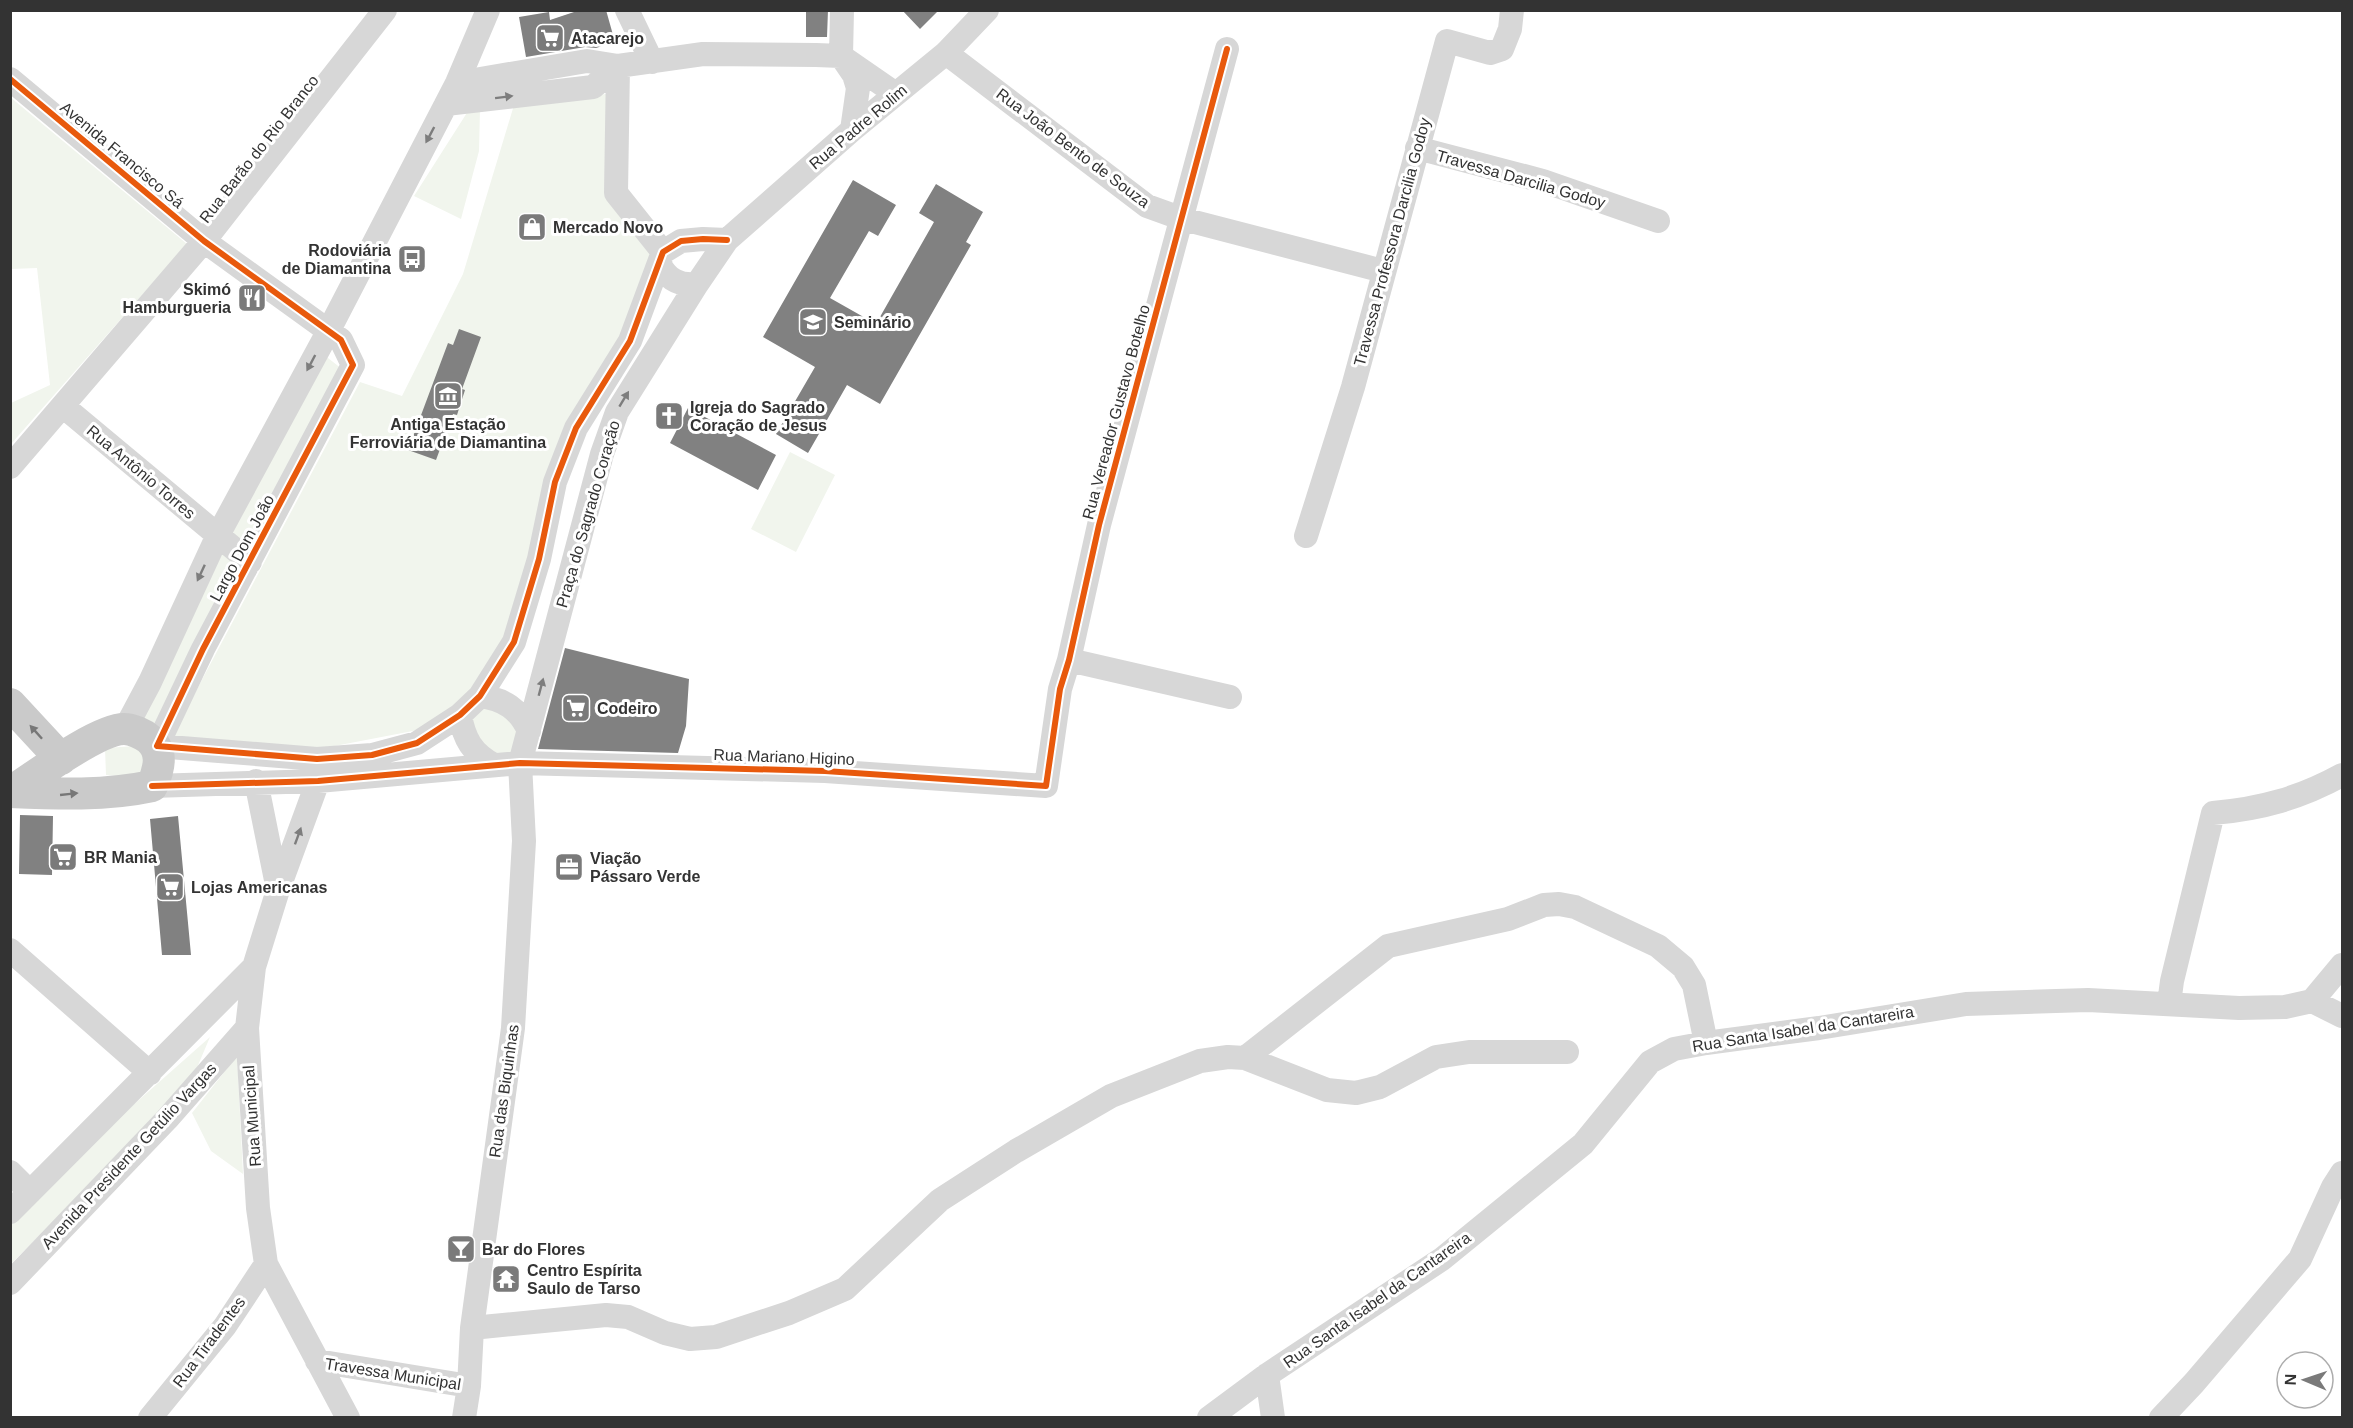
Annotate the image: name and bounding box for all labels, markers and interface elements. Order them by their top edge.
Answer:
supermarket icon: Atacarejo [534,22,566,54]
place label: Atacarejo [571,30,644,47]
street label: Rua Barão do Rio Branco [196,72,322,226]
street label: Rua Padre Rolim [806,81,910,173]
street label: Rua João Bento de Souza [993,85,1153,211]
one-way arrow [494,92,513,102]
street label: Avenida Francisco Sá [57,99,187,212]
street label: Travessa Professora Darcilia Godoy [1351,116,1433,368]
one-way arrow [426,126,435,143]
street label: Travessa Darcilia Godoy [1435,147,1607,211]
shop icon: Mercado Novo [516,211,548,243]
place label: Mercado Novo [553,219,663,236]
place label: Rodoviária de Diamantina [282,242,391,277]
bus stop icon: Rodoviária de Diamantina [396,243,428,275]
place label: Skimó Hamburgueria [123,281,231,316]
restaurant icon: Skimó Hamburgueria [236,282,268,314]
street label: Rua Vereador Gustavo Botelho [1079,303,1153,521]
school or university icon: Seminário [797,306,829,338]
place label: Seminário [834,314,912,331]
one-way arrow [306,355,316,372]
museum icon: Antiga Estação Ferroviária de Diamantina [432,380,464,412]
one-way arrow [619,391,630,407]
place label: Igreja do Sagrado Coração de Jesus [690,399,827,434]
church icon: Igreja do Sagrado Coração de Jesus [653,400,685,432]
place label: Antiga Estação Ferroviária de Diamantina [350,416,546,451]
street label: Praça do Sagrado Coração [553,418,623,610]
street label: Rua Antônio Torres [84,422,198,522]
street label: Largo Dom João [207,492,277,604]
one-way arrow [196,565,205,582]
one-way arrow [537,678,546,696]
supermarket icon: Codeiro [560,692,592,724]
place label: Codeiro [597,700,658,717]
one-way arrow [29,725,43,739]
street label: Rua Mariano Higino [713,746,855,768]
one-way arrow [60,789,79,799]
one-way arrow [293,827,303,845]
supermarket icon: BR Mania [47,841,79,873]
place label: BR Mania [84,849,157,866]
place label: Viação Pássaro Verde [590,850,700,885]
office icon: Viação Pássaro Verde [553,851,585,883]
supermarket icon: Lojas Americanas [154,871,186,903]
place label: Lojas Americanas [191,879,327,896]
street label: Rua Santa Isabel da Cantareira [1691,1003,1915,1055]
street label: Rua das Biquinhas [486,1023,522,1159]
street label: Avenida Presidente Getúlio Vargas [38,1060,220,1252]
street label: Rua Municipal [240,1065,264,1167]
street label: Rua Santa Isabel da Cantareira [1280,1229,1474,1371]
bar icon: Bar do Flores [445,1233,477,1265]
place label: Bar do Flores [482,1241,585,1258]
place label: Centro Espírita Saulo de Tarso [527,1262,642,1297]
temple icon: Centro Espírita Saulo de Tarso [490,1263,522,1295]
street label: Rua Tiradentes [170,1294,248,1390]
north arrow [2275,1350,2335,1410]
street label: Travessa Municipal [324,1355,462,1393]
text: N [2282,1373,2299,1386]

